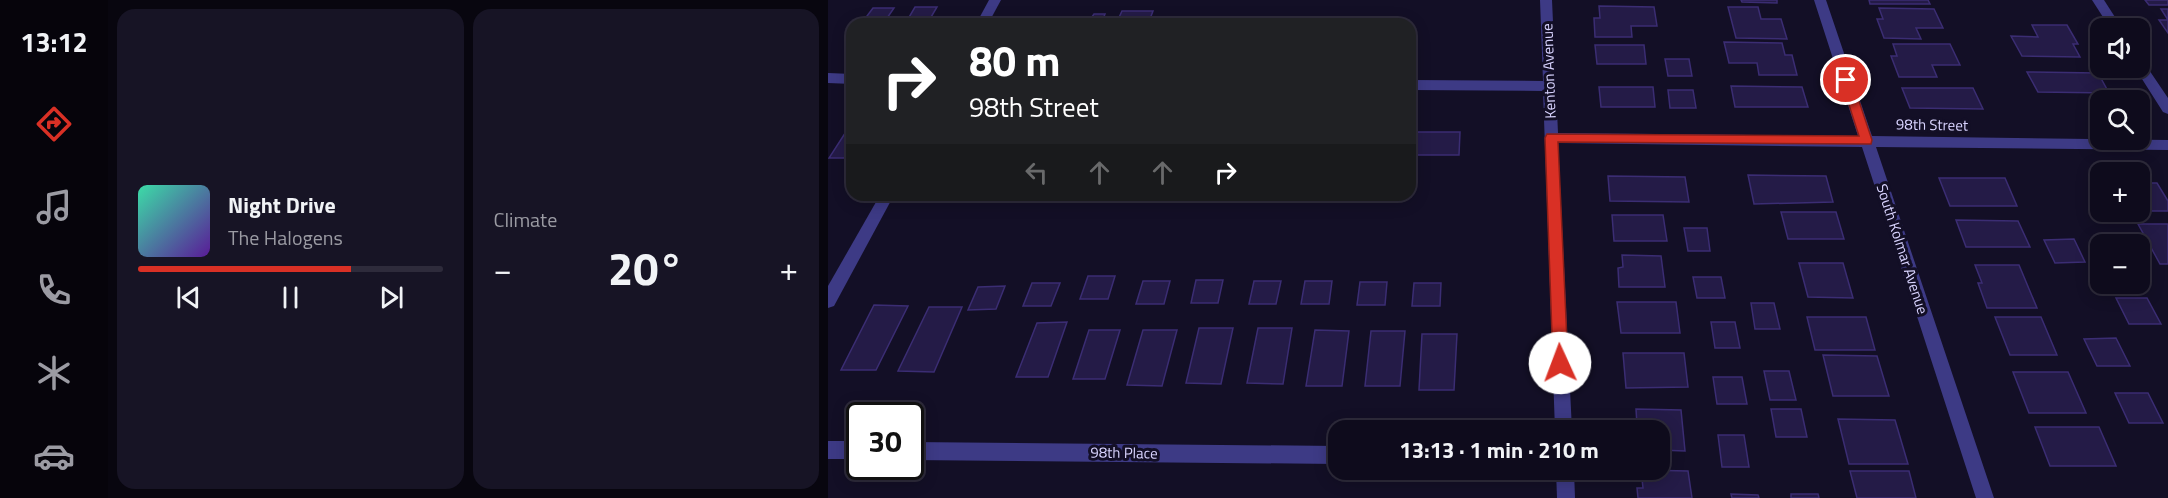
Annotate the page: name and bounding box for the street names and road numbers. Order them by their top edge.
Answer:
street label: Kenton Avenue [1535,23,1562,119]
street label: 98th Street [1896,112,1969,137]
street label: South Kolmar Avenue [1871,181,1934,317]
street label: 98th Place [1090,440,1158,465]

